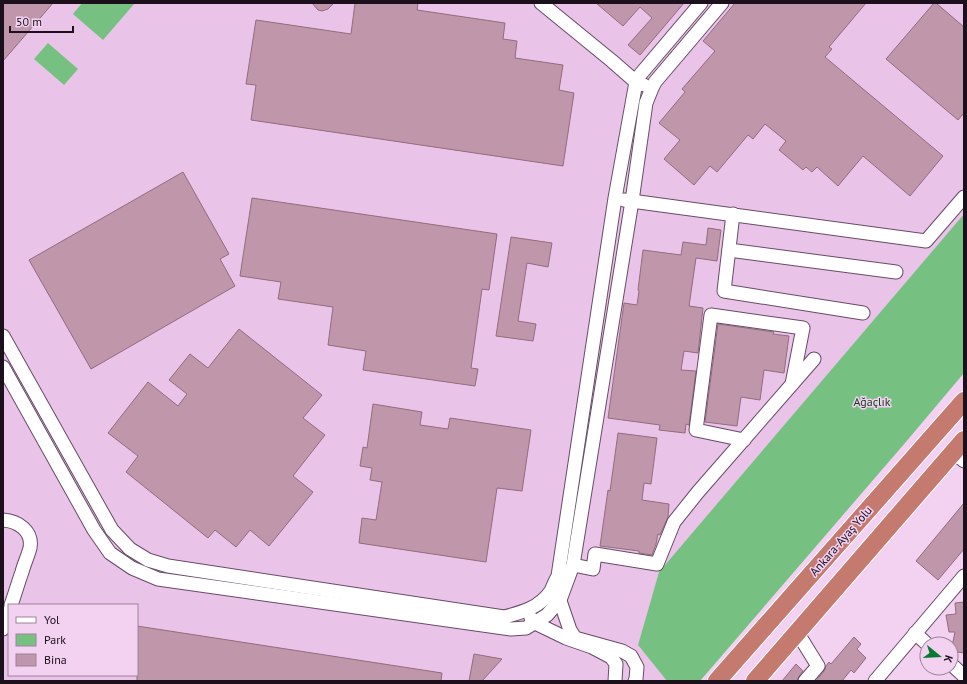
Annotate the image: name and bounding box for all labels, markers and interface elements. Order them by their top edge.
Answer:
scale bar [10,8,73,34]
text: 50 m [16,14,42,29]
park label: Ağaçlık [853,394,891,409]
street label: Ankara-Ayaş Yolu [806,503,875,579]
legend [8,604,138,676]
text: Yol [44,612,60,627]
text: Park [44,632,66,647]
north arrow [919,636,959,676]
text: Bina [44,652,67,667]
text: K [941,654,956,665]

